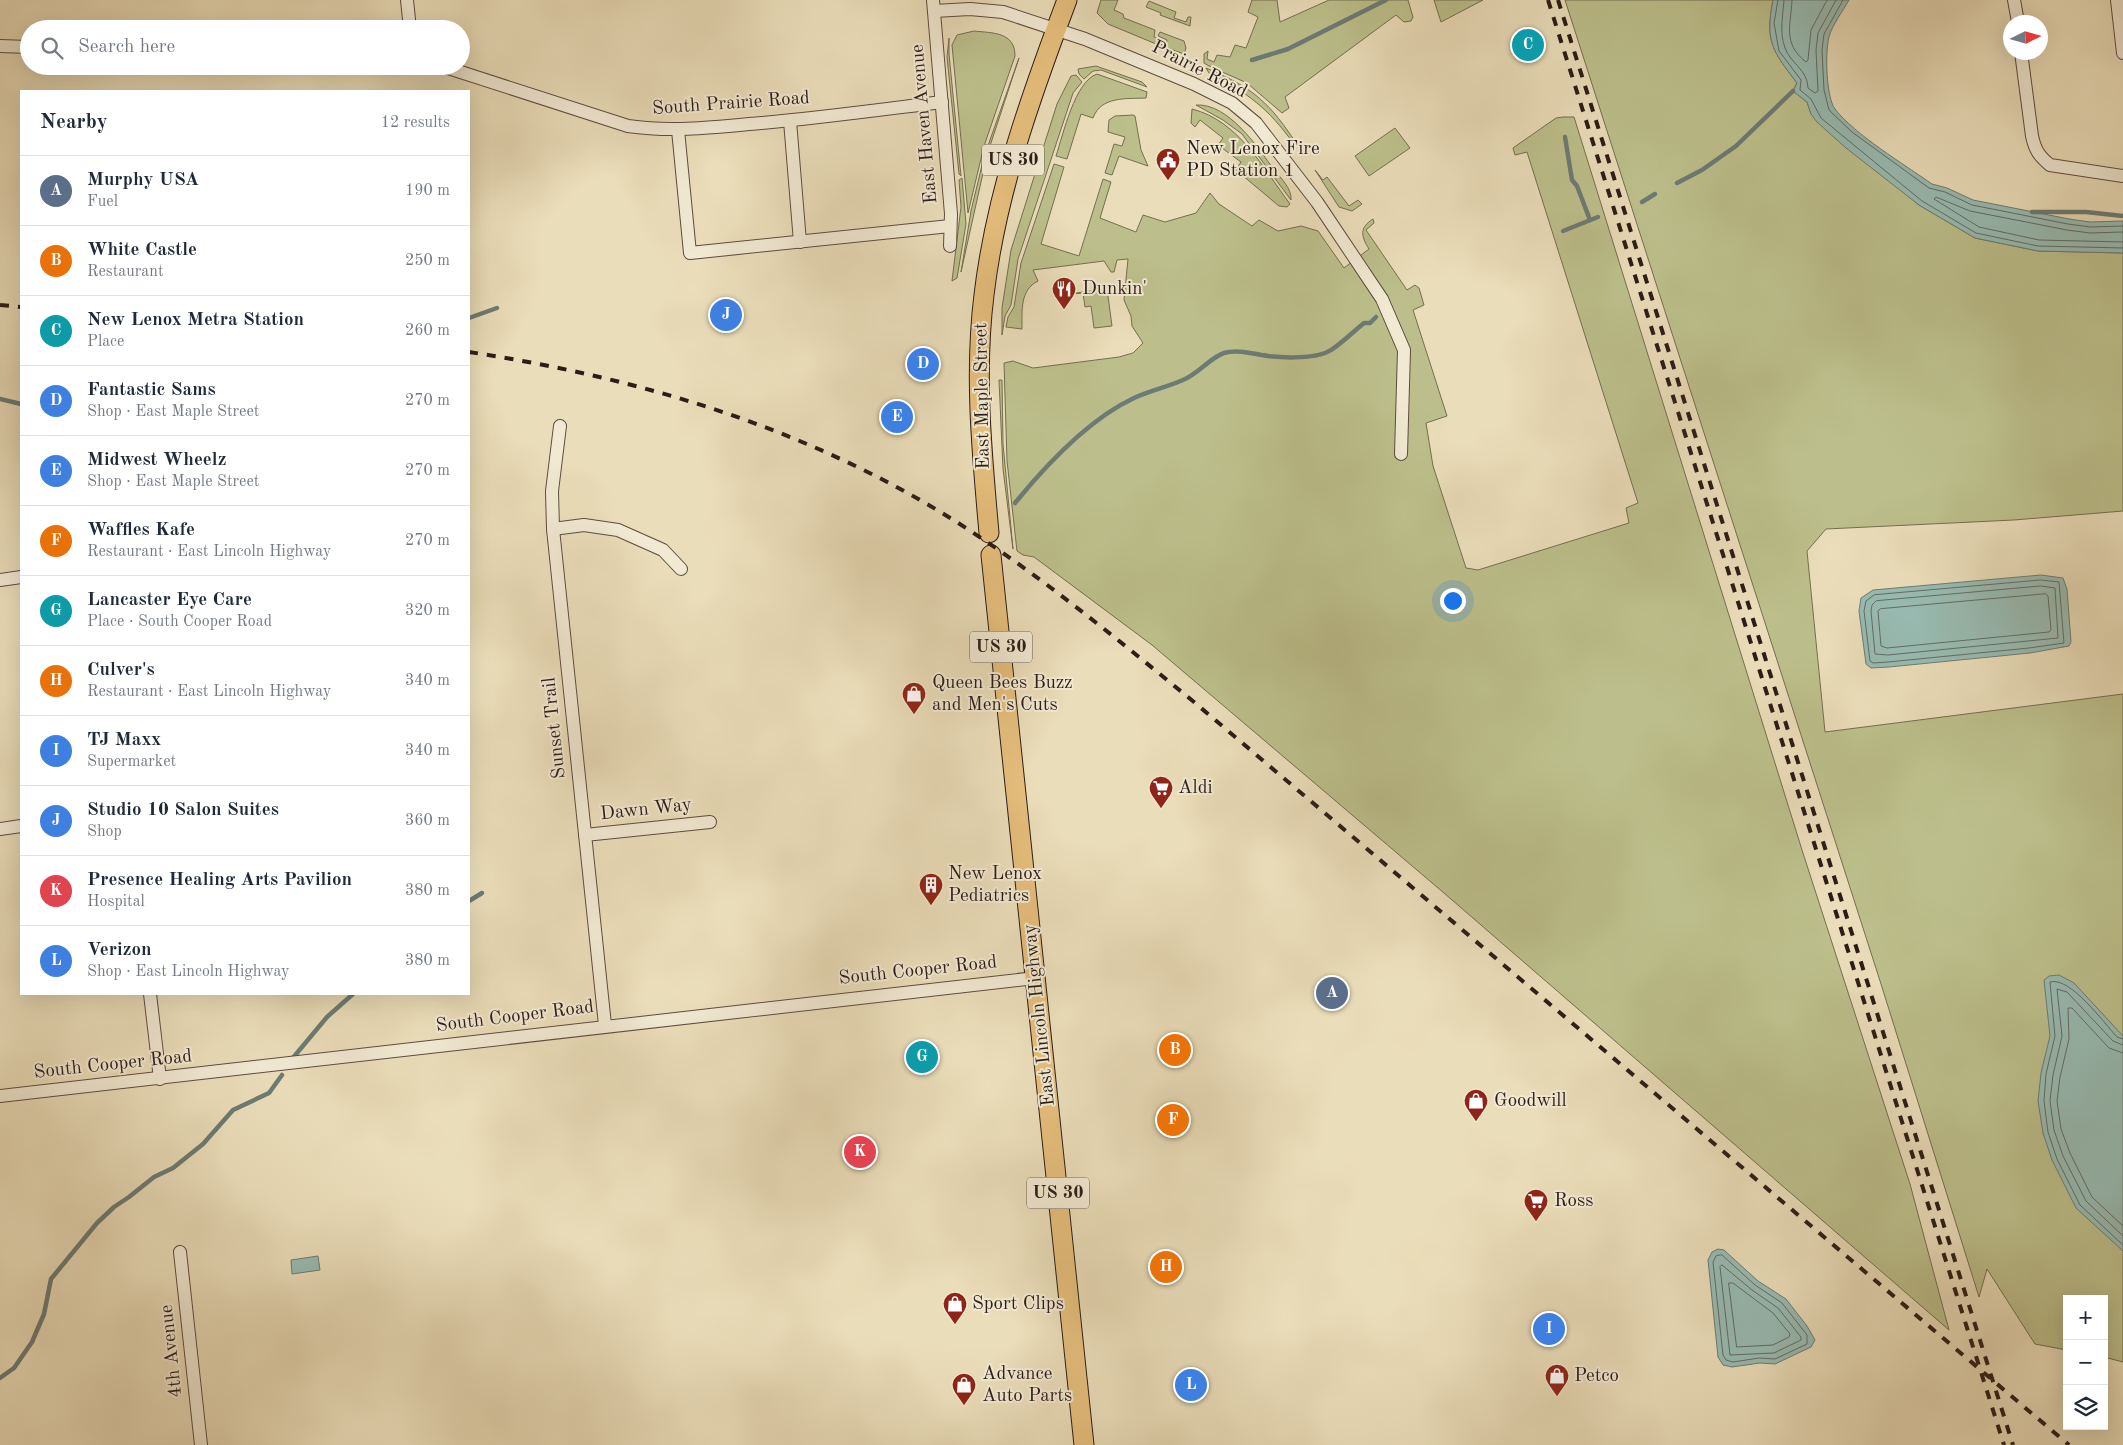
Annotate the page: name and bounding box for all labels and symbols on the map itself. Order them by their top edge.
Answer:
north arrow [2003,15,2048,60]
pin: C [1512,26,1544,64]
street label: Prairie Road [1148,38,1250,102]
street label: East Haven Avenue [909,43,941,205]
street label: South Prairie Road [651,89,811,119]
place label: New Lenox Fire PD Station 1 [1186,140,1320,181]
road number: US 30 [982,144,1044,176]
public building icon: New Lenox Fire PD Station 1 [1155,147,1181,181]
restaurant icon: Dunkin' [1051,276,1077,310]
place label: Dunkin' [1082,280,1147,299]
pin: J [710,296,742,334]
street label: East Maple Street [972,322,994,470]
pin: D [907,345,939,383]
pin: E [881,398,913,436]
your location [1440,588,1466,614]
road number: US 30 [970,632,1032,662]
place label: Queen Bees Buzz and Men's Cuts [932,674,1073,715]
street label: Sunset Trail [540,676,570,780]
shop icon: Queen Bees Buzz and Men's Cuts [901,681,927,715]
supermarket icon: Aldi [1148,775,1174,809]
place label: Aldi [1178,779,1213,798]
street label: Dawn Way [599,796,693,824]
place label: New Lenox Pediatrics [948,865,1042,906]
building icon: New Lenox Pediatrics [918,872,944,906]
street label: East Lincoln Highway [1021,923,1059,1107]
street label: South Cooper Road [838,953,998,989]
pin: A [1316,974,1348,1012]
street label: South Cooper Road [435,998,595,1036]
pin: B [1159,1031,1191,1069]
pin: G [906,1038,938,1076]
street label: South Cooper Road [33,1047,193,1083]
shop icon: Goodwill [1463,1088,1489,1122]
place label: Goodwill [1494,1092,1567,1111]
pin: F [1157,1101,1189,1139]
pin: K [844,1133,876,1171]
road number: US 30 [1027,1178,1089,1208]
supermarket icon: Ross [1523,1188,1549,1222]
place label: Ross [1554,1192,1594,1211]
pin: H [1150,1248,1182,1286]
shop icon: Sport Clips [942,1291,968,1325]
place label: Sport Clips [972,1295,1064,1314]
street label: 4th Avenue [158,1303,186,1399]
pin: I [1533,1310,1565,1348]
shop icon: Petco [1544,1363,1570,1397]
place label: Advance Auto Parts [982,1365,1072,1406]
pin: L [1175,1366,1207,1404]
place label: Petco [1574,1367,1619,1386]
shop icon: Advance Auto Parts [951,1372,977,1406]

